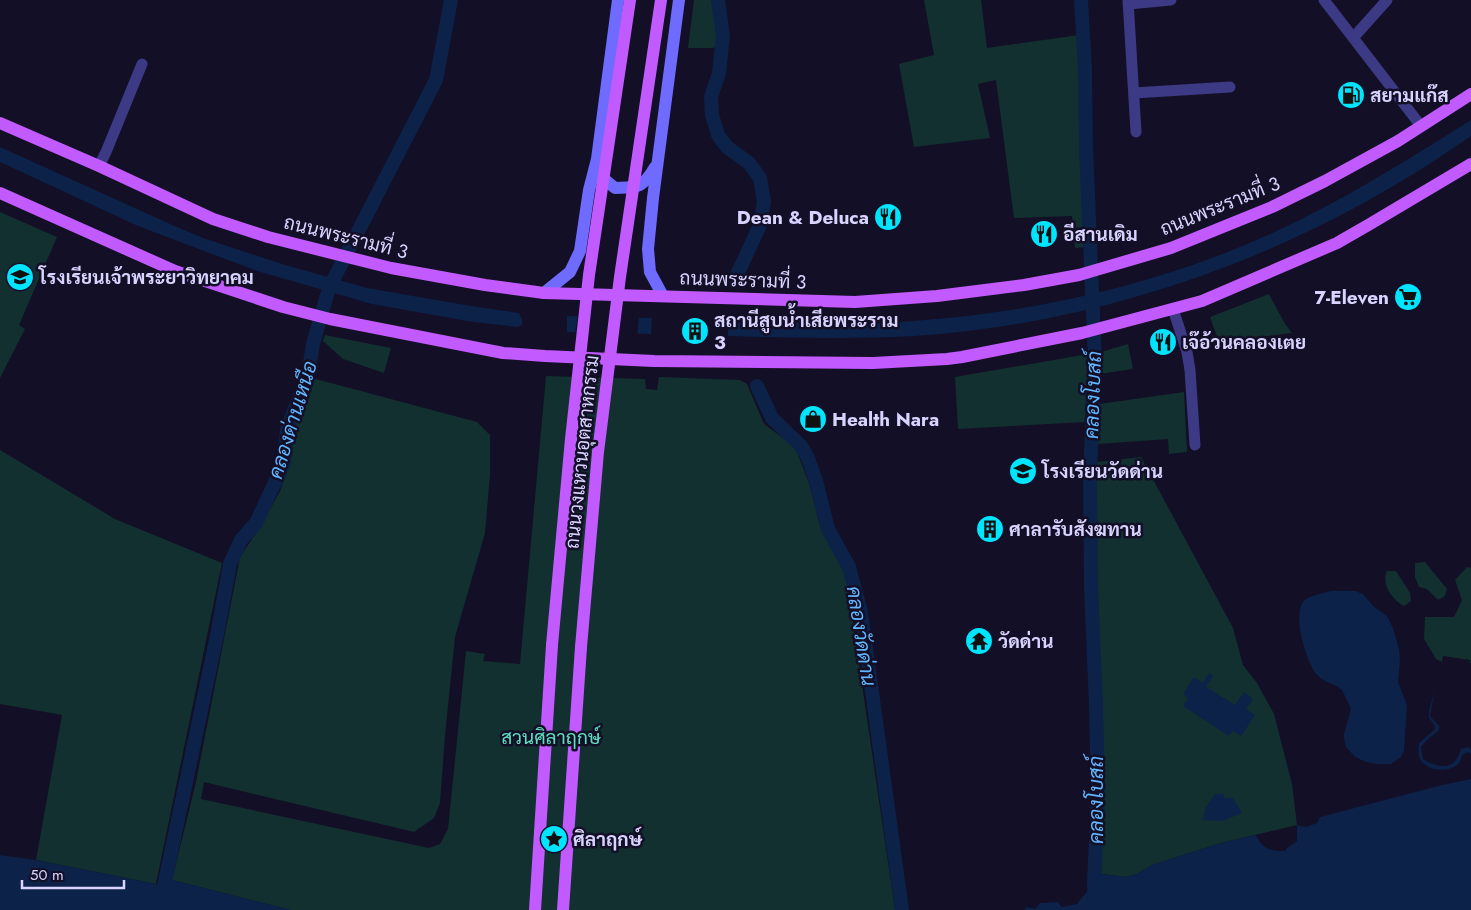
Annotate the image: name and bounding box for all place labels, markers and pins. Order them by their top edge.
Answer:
fuel station icon: สยามแก๊ส [1336,80,1366,110]
place label: สยามแก๊ส [1370,82,1449,109]
restaurant icon: Dean & Deluca [873,202,903,232]
place label: Dean & Deluca [737,204,869,231]
restaurant icon: อีสานเดิม [1029,219,1059,249]
place label: อีสานเดิม [1063,221,1138,248]
school or university icon: โรงเรียนเจ้าพระยาวิทยาคม [5,262,35,292]
place label: โรงเรียนเจ้าพระยาวิทยาคม [38,264,254,291]
supermarket icon: 7-Eleven [1393,282,1423,312]
place label: 7-Eleven [1315,284,1389,311]
place label: สถานีสูบน้ำเสียพระราม 3 [714,303,898,356]
building icon: สถานีสูบน้ำเสียพระราม 3 [680,316,710,346]
restaurant icon: เจ๊อ้วนคลองเตย [1148,327,1178,357]
place label: เจ๊อ้วนคลองเตย [1182,329,1306,356]
shop icon: Health Nara [798,404,828,434]
place label: Health Nara [832,406,939,433]
school or university icon: โรงเรียนวัดด่าน [1008,456,1038,486]
place label: โรงเรียนวัดด่าน [1041,458,1163,485]
building icon: ศาลารับสังฆทาน [975,514,1005,544]
place label: ศาลารับสังฆทาน [1009,516,1142,543]
temple icon: วัดด่าน [964,626,994,656]
place label: วัดด่าน [998,628,1054,655]
place icon: ศิลาฤกษ์ [539,824,569,854]
place label: ศิลาฤกษ์ [573,826,643,853]

